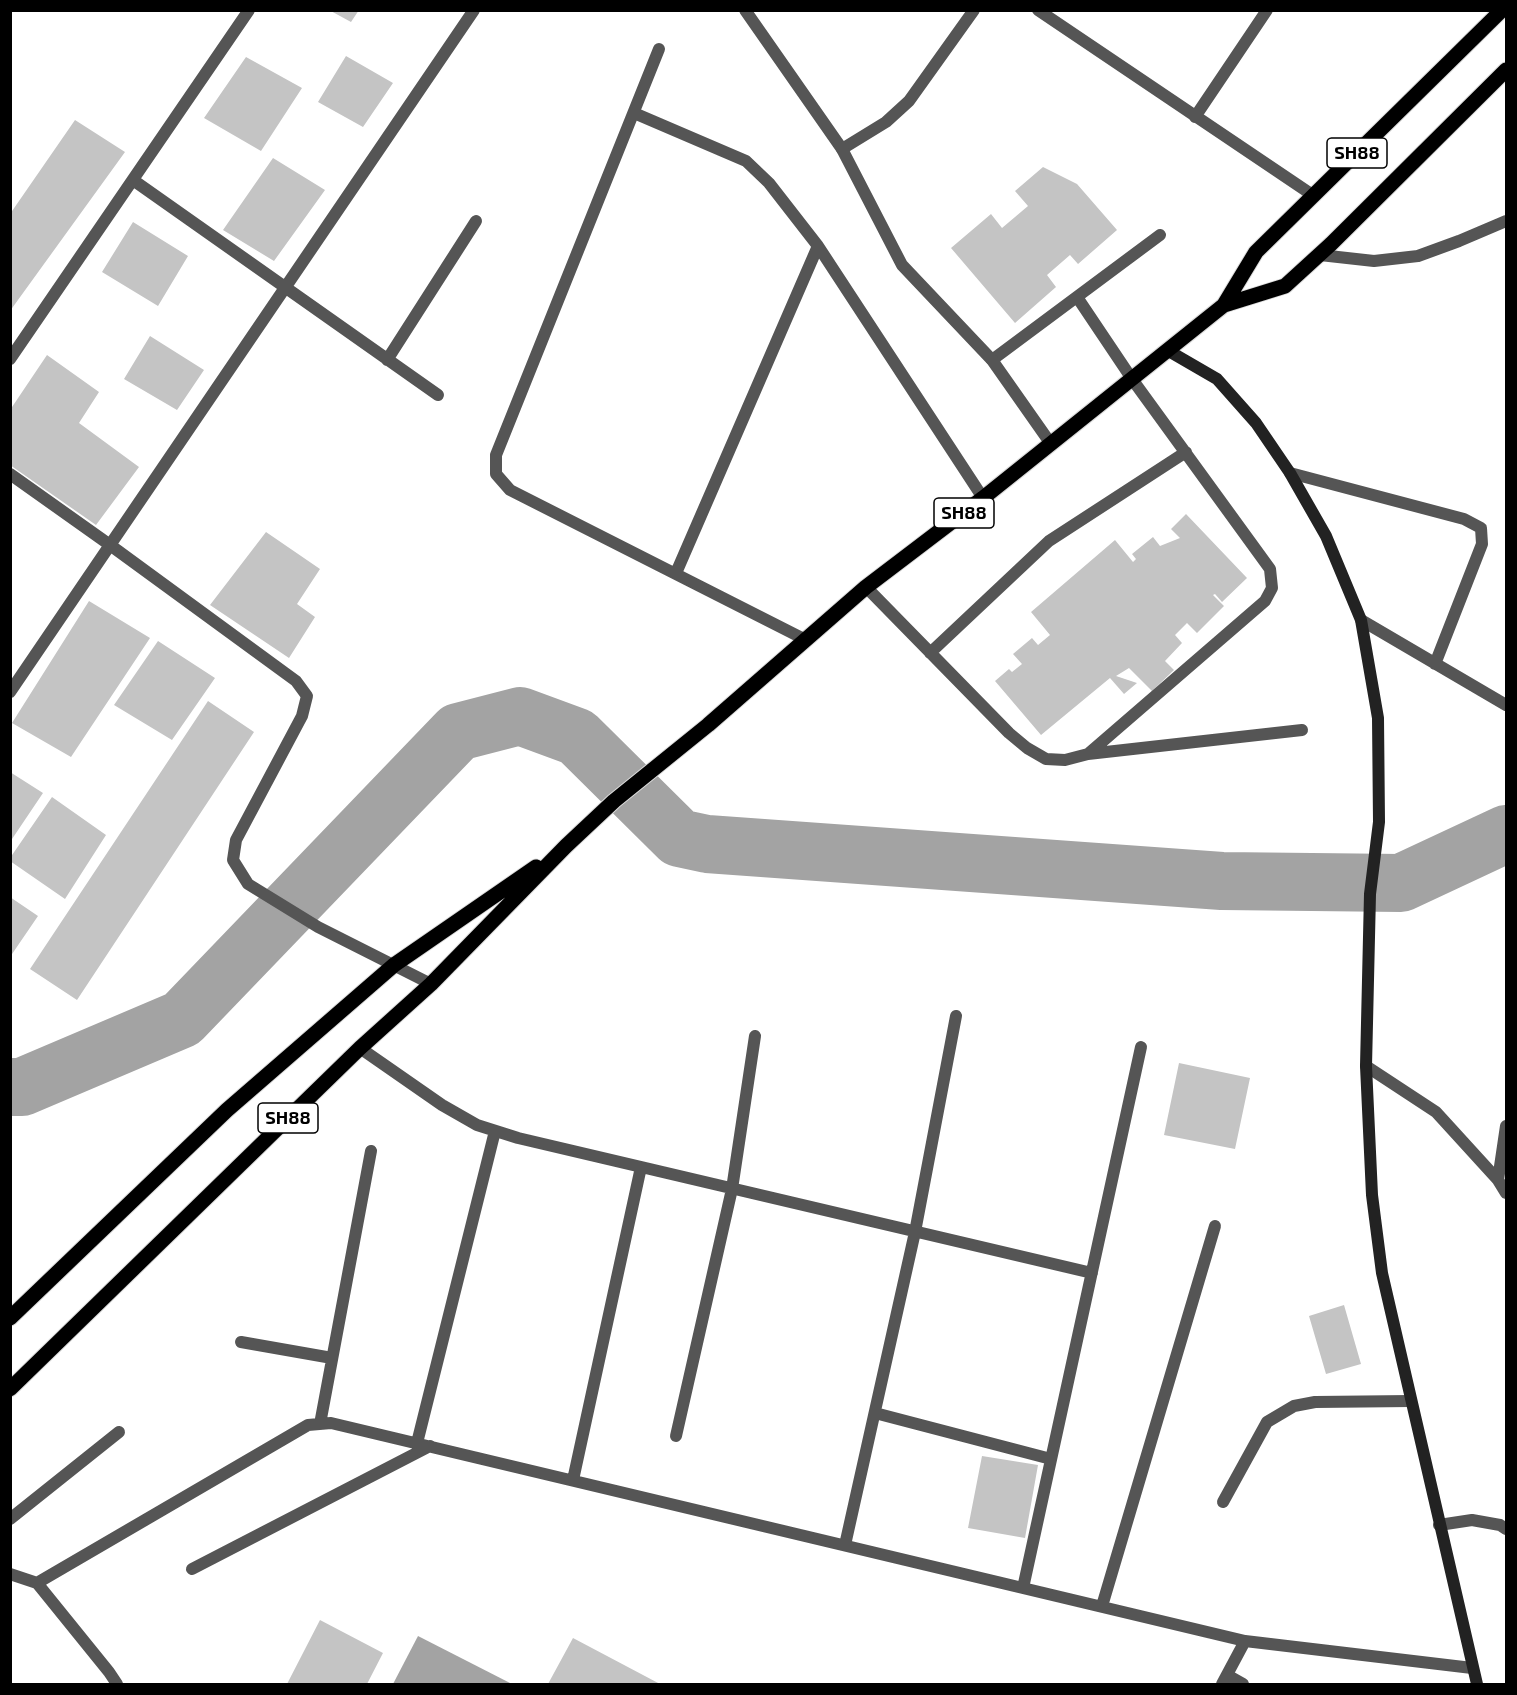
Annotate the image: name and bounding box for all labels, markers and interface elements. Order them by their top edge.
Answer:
road number: SH88 [1327,138,1387,168]
road number: SH88 [934,498,994,528]
road number: SH88 [258,1103,318,1133]

